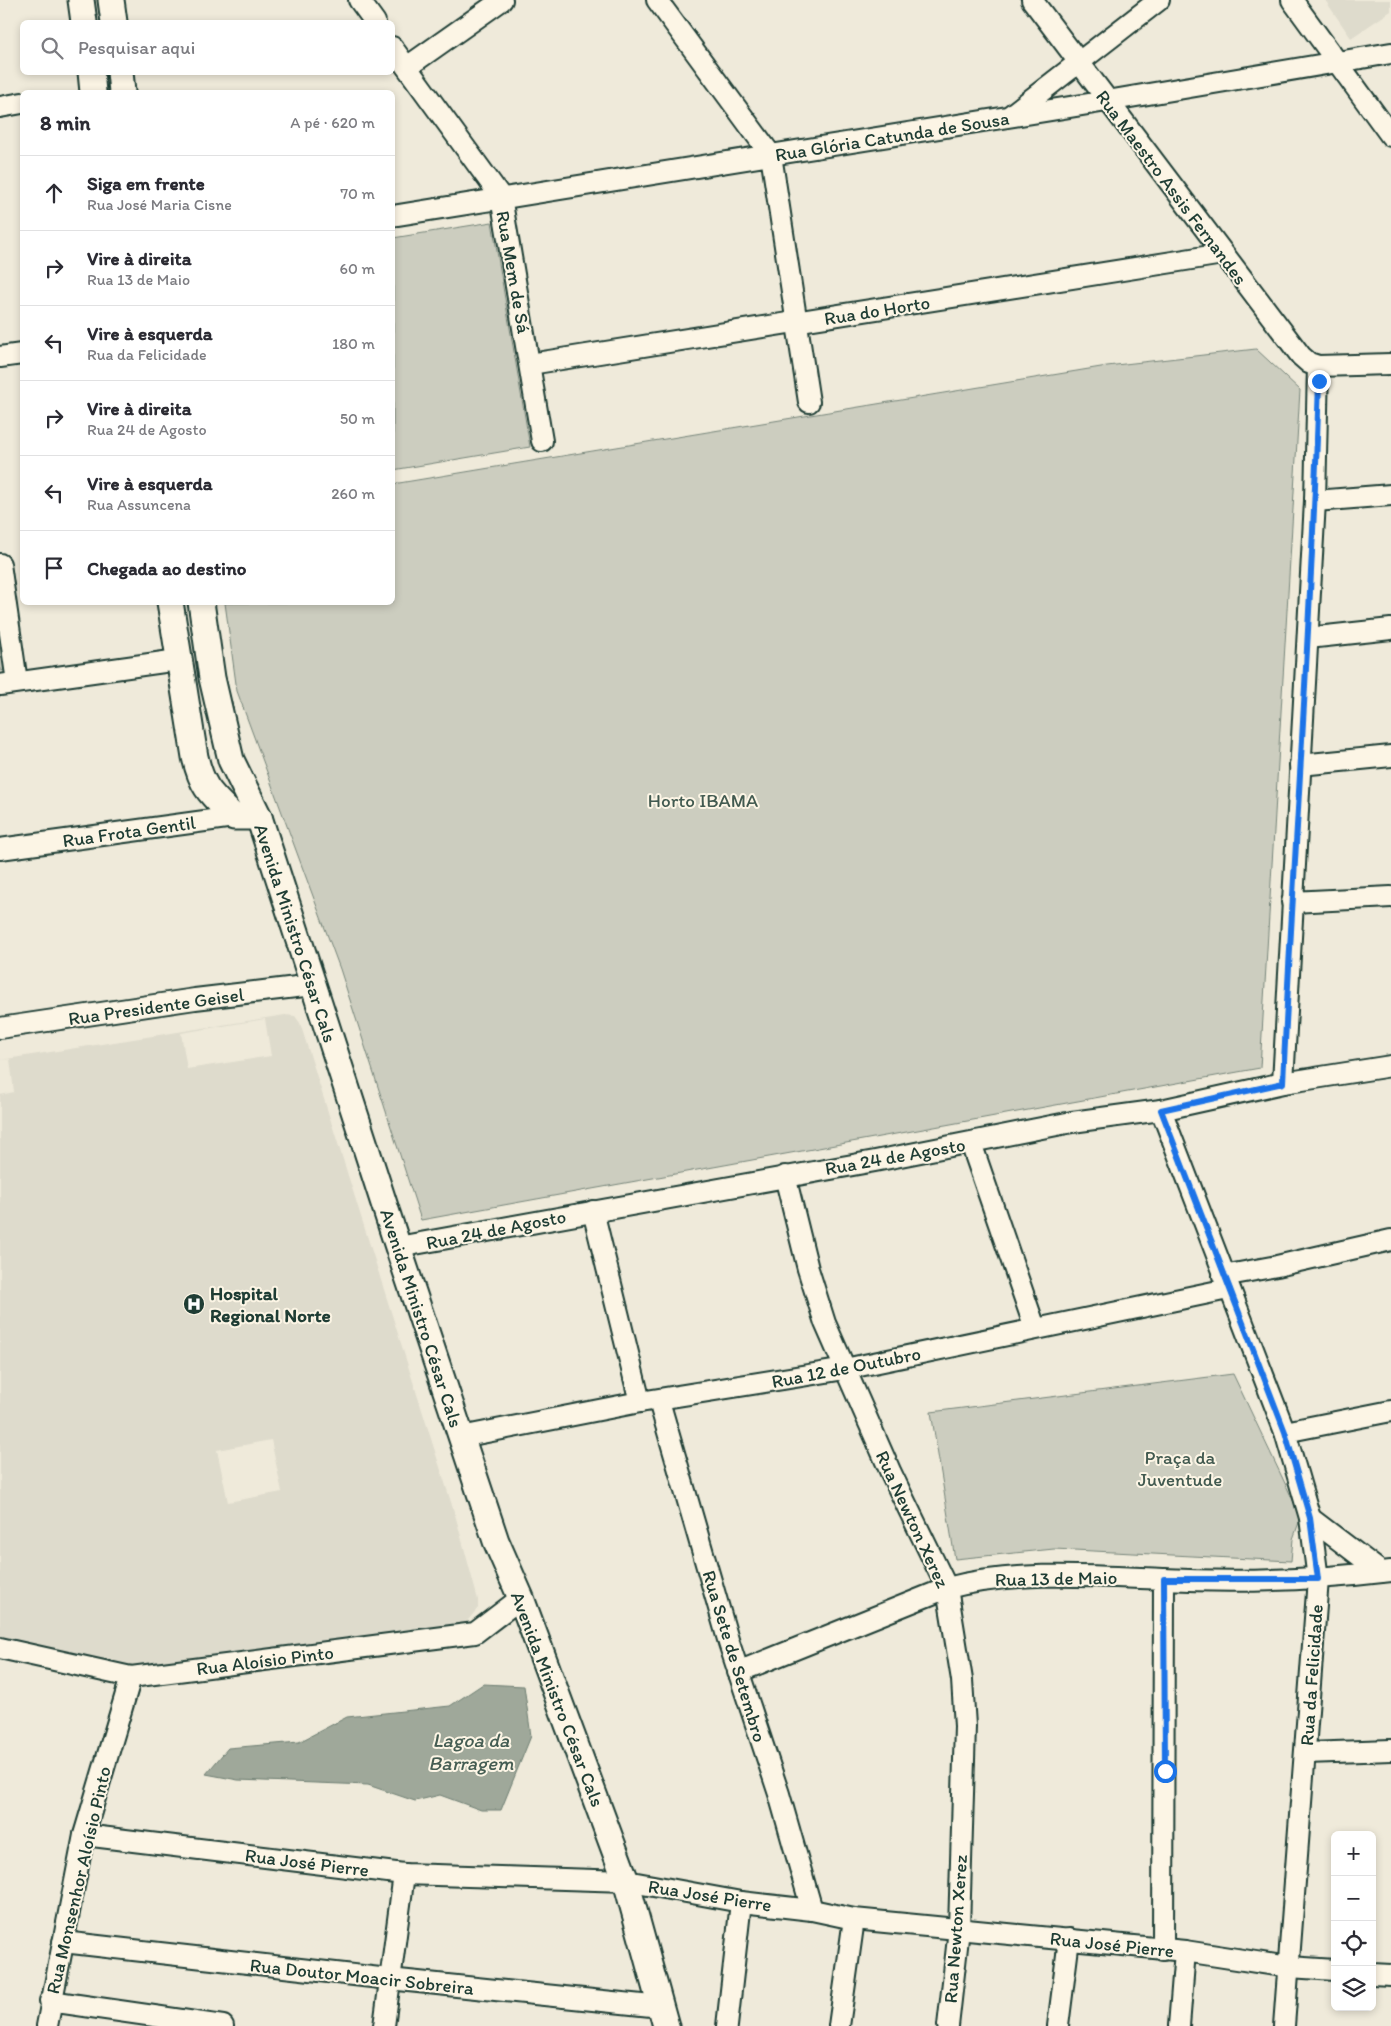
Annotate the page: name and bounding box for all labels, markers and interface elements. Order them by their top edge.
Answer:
search box [20,20,395,75]
icon: search [38,34,66,62]
text: Pesquisar aqui [78,36,195,59]
street label: Rua Maestro Assis Fernandes [1091,85,1252,289]
street label: Rua Glória Catunda de Sousa [773,107,1011,166]
text: 8 min [40,110,90,135]
text: A pé · 620 m [290,113,375,132]
text: Siga em frente [87,172,205,195]
icon: ahead [40,179,68,207]
text: 70 m [340,184,375,203]
text: Rua José Maria Cisne [87,195,232,214]
street label: Rua Mem de Sá [491,209,536,335]
text: Vire à direita [87,247,192,270]
icon: right [40,254,68,282]
text: 60 m [340,259,375,278]
text: Rua 13 de Maio [87,270,190,289]
street label: Rua do Horto [823,291,932,330]
text: Vire à esquerda [87,322,213,345]
icon: left [40,329,68,357]
text: 180 m [332,334,375,353]
text: Rua da Felicidade [87,345,207,364]
route end [1308,370,1331,393]
text: Vire à direita [87,397,192,420]
icon: right [40,404,68,432]
text: 50 m [340,409,375,428]
text: Rua 24 de Agosto [87,420,207,439]
text: Vire à esquerda [87,472,213,495]
icon: left [40,479,68,507]
text: 260 m [331,484,375,503]
text: Rua Assuncena [87,495,191,514]
icon: arrive [40,554,68,582]
text: Chegada ao destino [87,557,246,580]
park label: Horto IBAMA [648,789,758,812]
street label: Rua Frota Gentil [61,811,198,852]
street label: Avenida Ministro César Cals [249,821,342,1045]
street label: Rua Presidente Geisel [67,983,246,1030]
street label: Rua 24 de Agosto [823,1133,967,1180]
street label: Rua 24 de Agosto [424,1205,568,1254]
street label: Avenida Ministro César Cals [375,1206,468,1430]
place label: Hospital Regional Norte [210,1282,331,1327]
hospital icon: Hospital Regional Norte [182,1292,206,1316]
street label: Rua 12 de Outubro [770,1342,923,1393]
park label: Praça da Juventude [1138,1446,1222,1491]
street label: Rua Newton Xerez [871,1447,955,1592]
street label: Rua 13 de Maio [995,1566,1117,1591]
street label: Rua Sete de Setembro [697,1567,772,1745]
street label: Avenida Ministro César Cals [506,1588,609,1810]
street label: Rua da Felicidade [1295,1603,1328,1747]
street label: Rua Aloísio Pinto [195,1641,335,1680]
water label: Lagoa da Barragem [428,1728,514,1775]
route start [1154,1760,1177,1783]
street label: Rua Monsenhor Aloísio Pinto [41,1764,116,1996]
map controls [1331,1831,1376,2011]
button: + [1331,1831,1376,1876]
street label: Rua José Pierre [244,1843,370,1882]
street label: Rua Newton Xerez [939,1854,972,2004]
street label: Rua José Pierre [647,1874,773,1917]
button: − [1331,1876,1376,1921]
button: locate [1331,1921,1376,1966]
street label: Rua José Pierre [1049,1927,1175,1962]
street label: Rua Doutor Moacir Sobreira [249,1953,475,2000]
button: layers [1331,1966,1376,2011]

